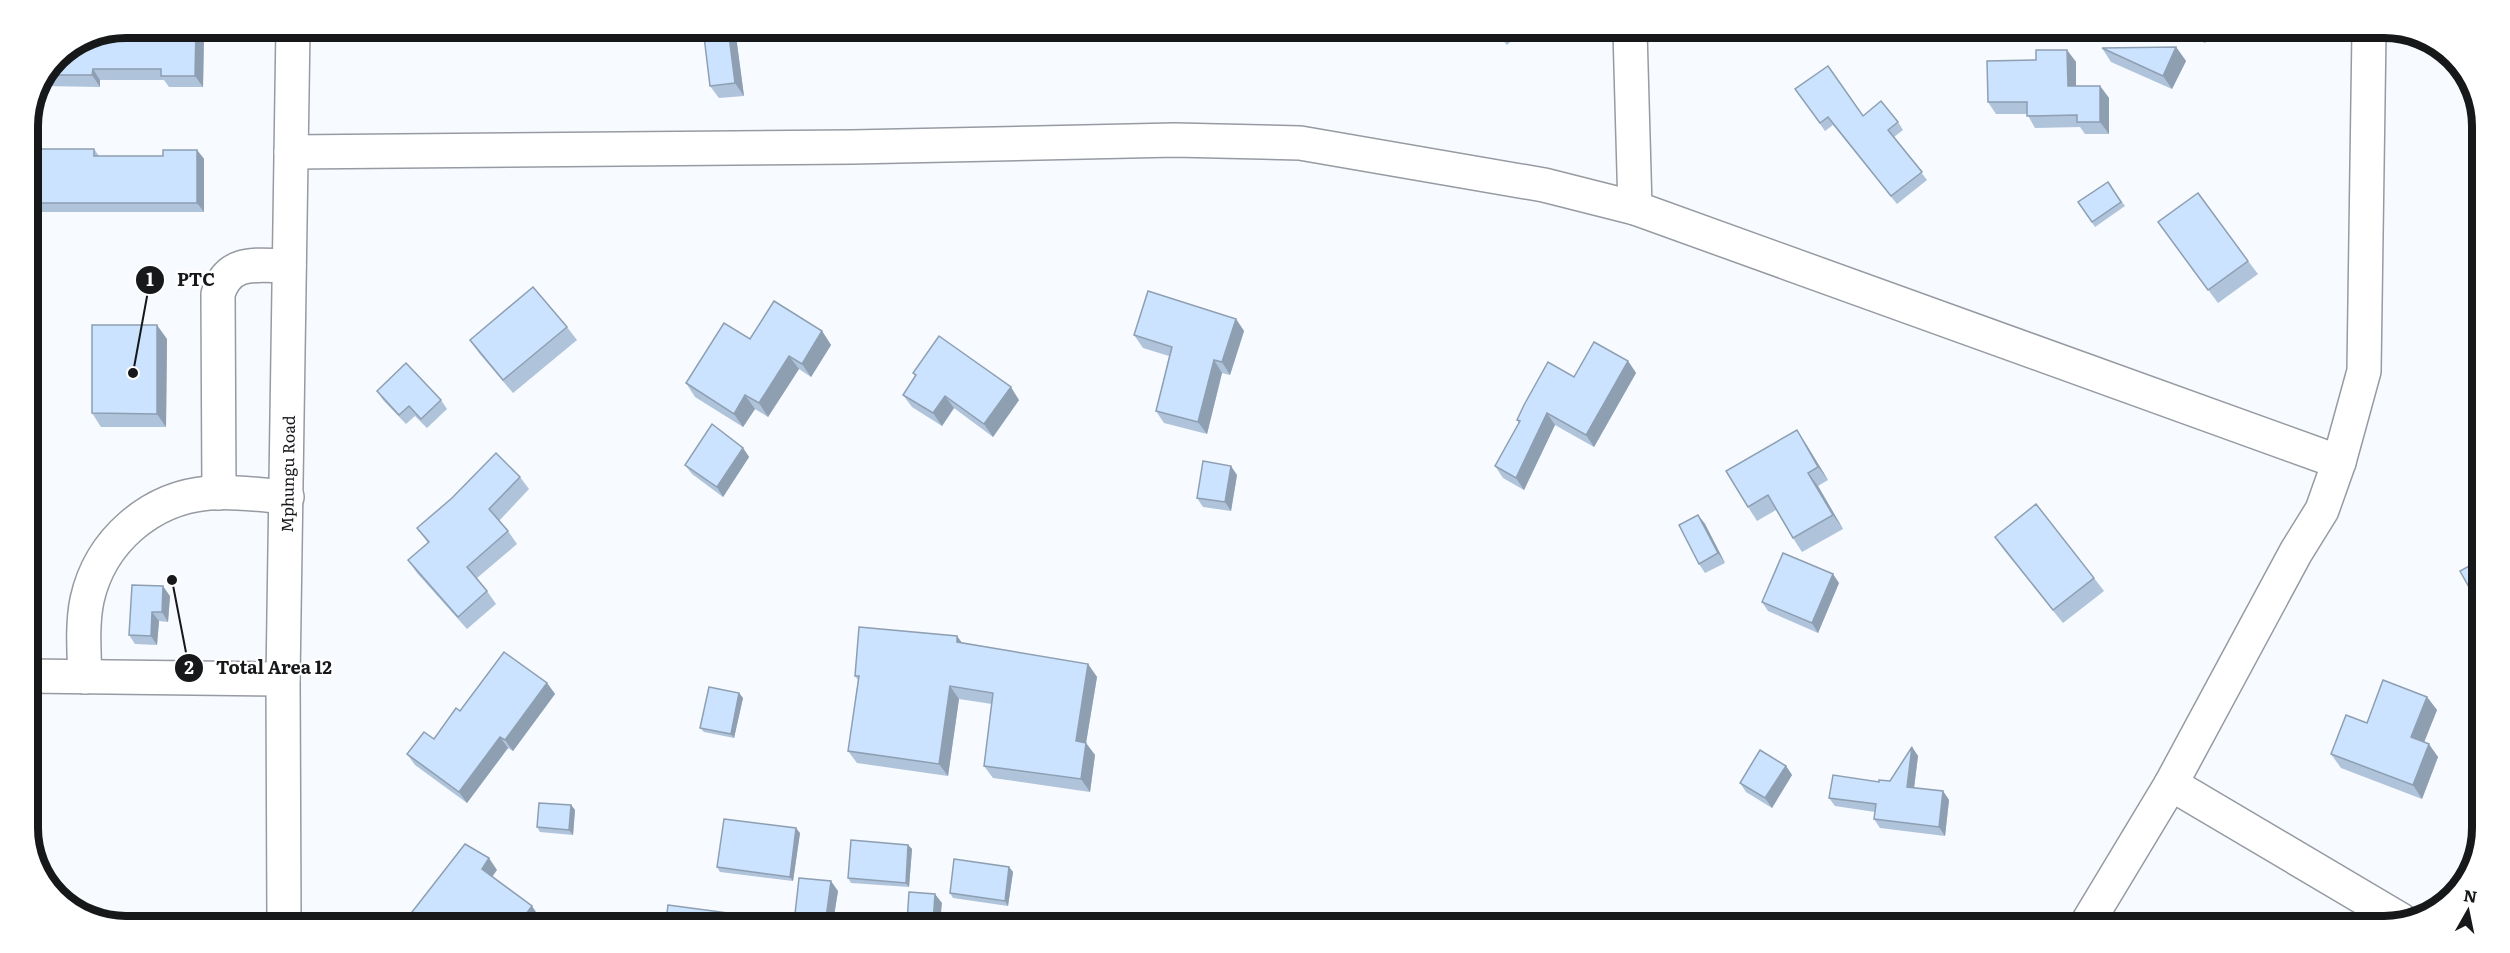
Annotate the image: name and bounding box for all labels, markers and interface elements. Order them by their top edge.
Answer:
callout: PTC [135,262,227,298]
text: 1 [146,265,154,292]
text: PTC [177,265,215,292]
street label: Mphungu Road [274,415,300,533]
callout: Total Area 12 [174,650,344,686]
text: 2 [184,653,194,680]
text: Total Area 12 [216,653,332,680]
north arrow [2438,881,2498,941]
text: N [2462,882,2479,908]

